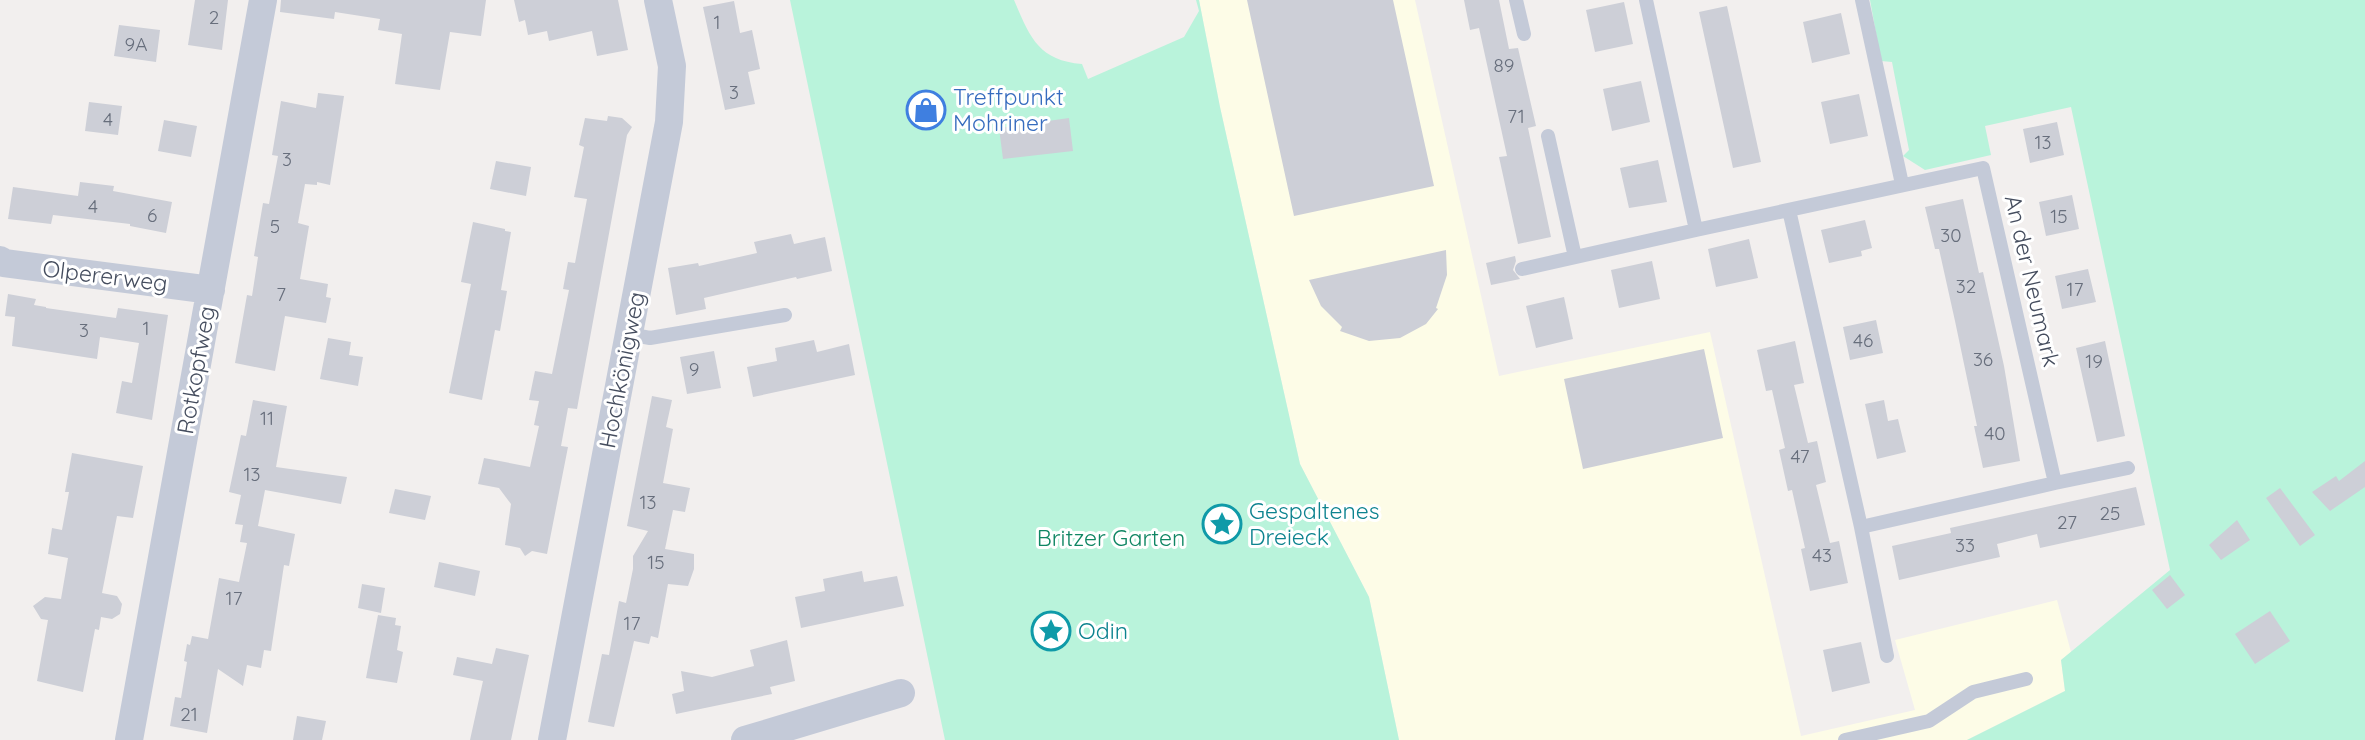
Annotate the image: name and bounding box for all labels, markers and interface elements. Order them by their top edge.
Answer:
house number: 2 [209,5,219,29]
house number: 1 [713,10,721,34]
house number: 9A [125,32,147,56]
house number: 89 [1494,53,1514,77]
house number: 3 [729,80,739,104]
place label: Treffpunkt Mohriner [953,82,1064,137]
shop icon: Treffpunkt Mohriner [905,89,947,131]
house number: 71 [1507,104,1525,128]
house number: 4 [103,107,113,131]
house number: 13 [2035,130,2052,154]
house number: 3 [282,147,292,171]
street label: An der Neumark [1999,192,2066,370]
house number: 4 [88,194,98,218]
house number: 6 [147,203,157,227]
house number: 15 [2050,204,2068,228]
house number: 5 [270,214,280,238]
house number: 30 [1940,223,1962,247]
street label: Olpererweg [41,253,169,298]
house number: 32 [1956,274,1976,298]
house number: 17 [2067,277,2084,301]
house number: 7 [276,282,286,306]
street label: Hochkönigweg [592,289,651,451]
street label: Rotkopfweg [170,304,221,436]
house number: 1 [142,316,150,340]
house number: 3 [79,318,89,342]
house number: 46 [1853,328,1873,352]
house number: 36 [1973,347,1993,371]
house number: 19 [2085,349,2103,373]
house number: 9 [689,357,699,381]
house number: 11 [260,406,274,430]
house number: 40 [1984,421,2006,445]
house number: 47 [1790,444,1810,468]
house number: 13 [244,462,261,486]
house number: 13 [640,490,657,514]
place label: Gespaltenes Dreieck [1249,496,1380,551]
house number: 25 [2100,501,2120,525]
place icon: Gespaltenes Dreieck [1201,503,1243,545]
house number: 27 [2057,510,2077,534]
park label: Britzer Garten [1037,523,1185,552]
house number: 33 [1955,533,1975,557]
house number: 43 [1812,543,1832,567]
house number: 15 [647,550,665,574]
house number: 17 [226,586,243,610]
place icon: Odin [1030,610,1072,652]
house number: 17 [624,611,641,635]
place label: Odin [1078,616,1128,645]
house number: 21 [180,702,198,726]

